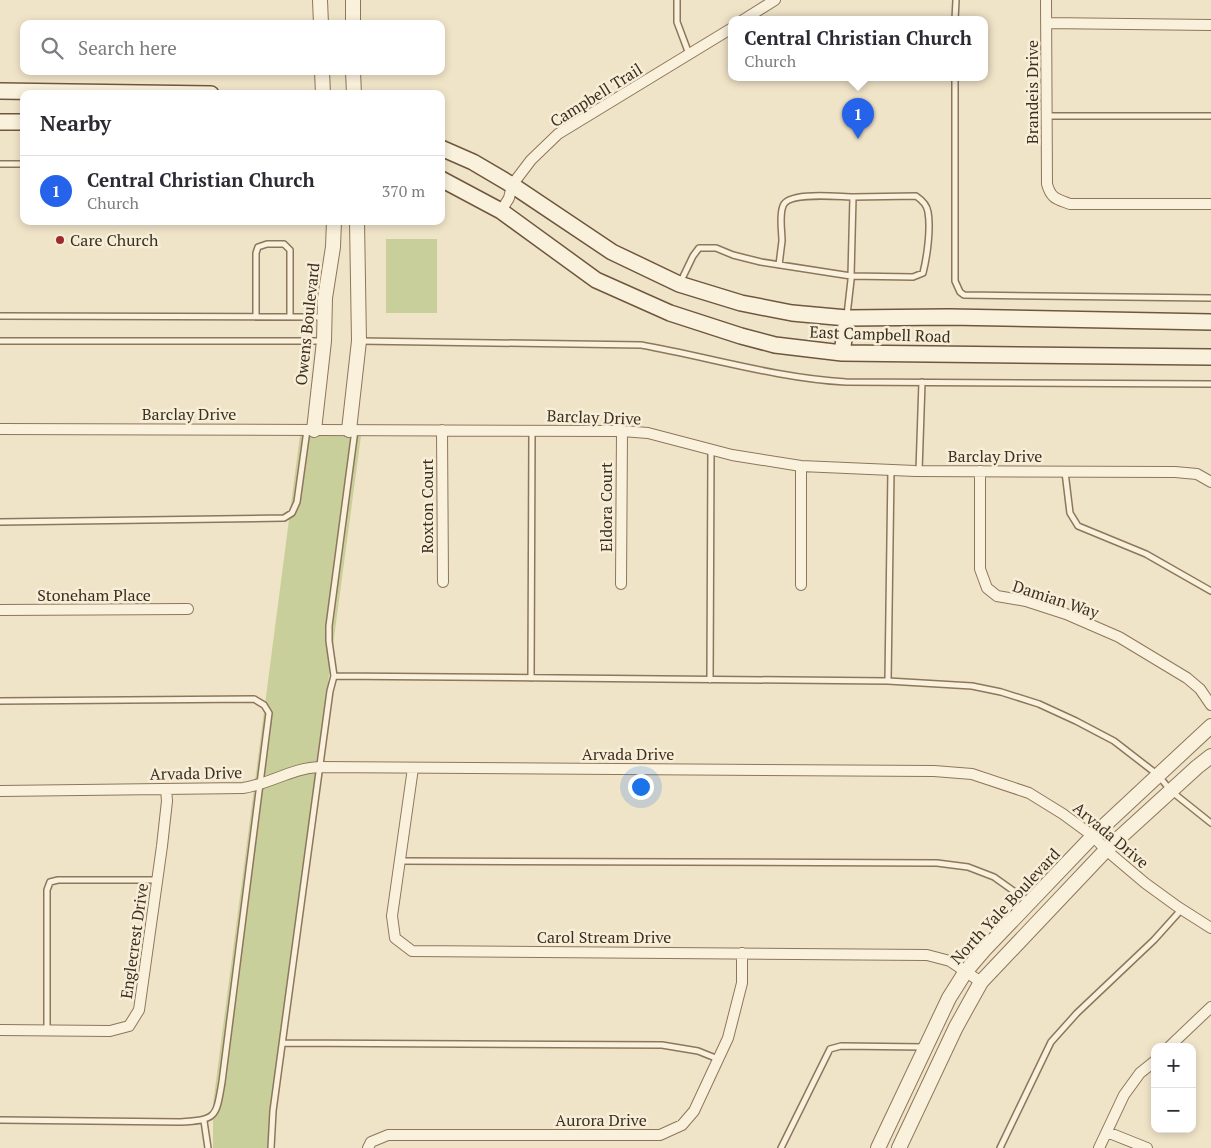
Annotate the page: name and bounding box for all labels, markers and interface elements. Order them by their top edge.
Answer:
popup [728,16,988,81]
search box [20,20,445,75]
text: Central Christian Church [744,25,972,50]
icon: search [38,34,66,62]
text: Search here [78,35,177,60]
street label: Brandeis Drive [1021,40,1043,144]
text: Church [744,50,796,72]
street label: Campbell Trail [546,58,646,132]
pin: 1 [842,98,874,139]
text: Nearby [40,109,111,137]
text: Central Christian Church [87,167,315,192]
text: 1 [51,180,61,202]
text: 370 m [382,180,425,202]
text: Church [87,192,139,214]
place label: Care Church [70,229,159,251]
marker: Care Church [54,234,66,246]
street label: Owens Boulevard [290,261,324,386]
street label: East Campbell Road [809,321,951,347]
street label: Barclay Drive [142,403,236,425]
street label: Barclay Drive [546,404,642,430]
street label: Barclay Drive [948,445,1042,467]
street label: Roxton Court [416,458,438,554]
street label: Eldora Court [595,462,617,552]
street label: Damian Way [1010,575,1103,624]
street label: Stoneham Place [37,584,151,606]
street label: Arvada Drive [582,743,674,765]
street label: Arvada Drive [150,761,242,785]
your location [628,774,654,800]
street label: Arvada Drive [1068,797,1154,873]
street label: North Yale Boulevard [945,843,1065,969]
street label: Englecrest Drive [115,882,153,1000]
street label: Carol Stream Drive [537,926,671,948]
map controls [1151,1043,1196,1133]
button: + [1151,1043,1196,1088]
button: − [1151,1088,1196,1133]
street label: Aurora Drive [555,1109,647,1131]

